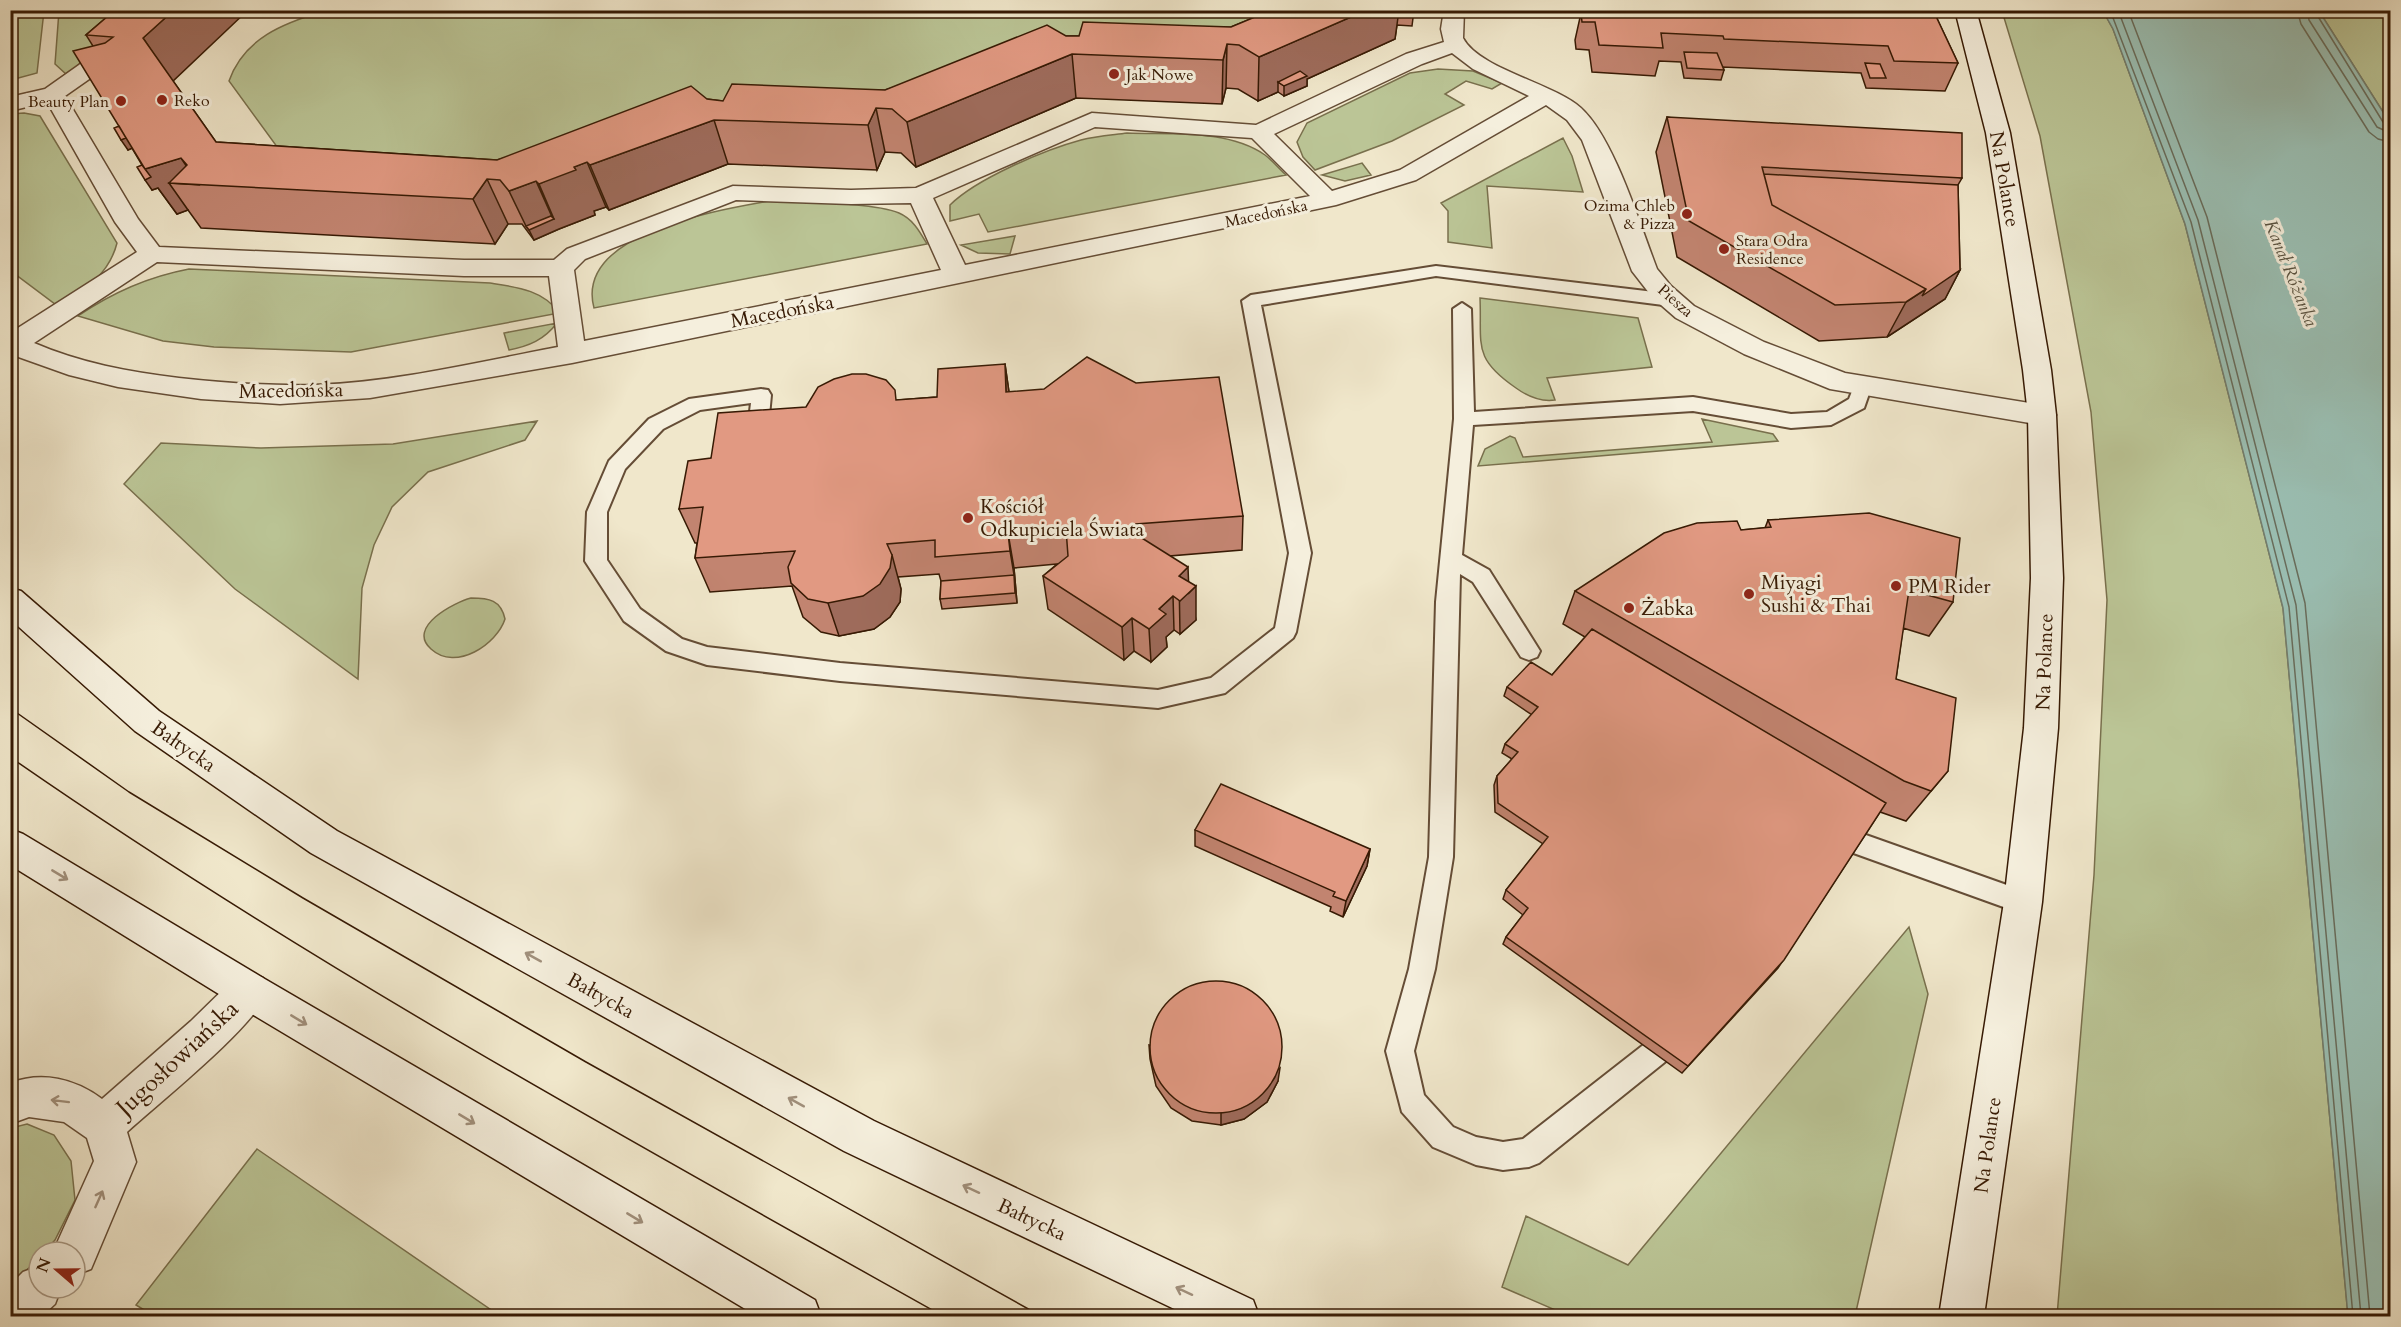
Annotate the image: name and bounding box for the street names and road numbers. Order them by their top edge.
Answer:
street label: Na Polance [1983,129,2026,229]
street label: Macedońska [1223,195,1309,233]
street label: Piesza [1653,279,1698,322]
street label: Macedońska [728,288,836,335]
street label: Macedońska [238,376,344,405]
street label: Na Polance [2029,613,2060,711]
street label: Bałtycka [146,714,222,779]
street label: Bałtycka [562,966,640,1025]
street label: Jugosłowiańska [107,992,246,1126]
street label: Na Polance [1967,1095,2008,1195]
street label: Bałtycka [993,1192,1071,1247]

